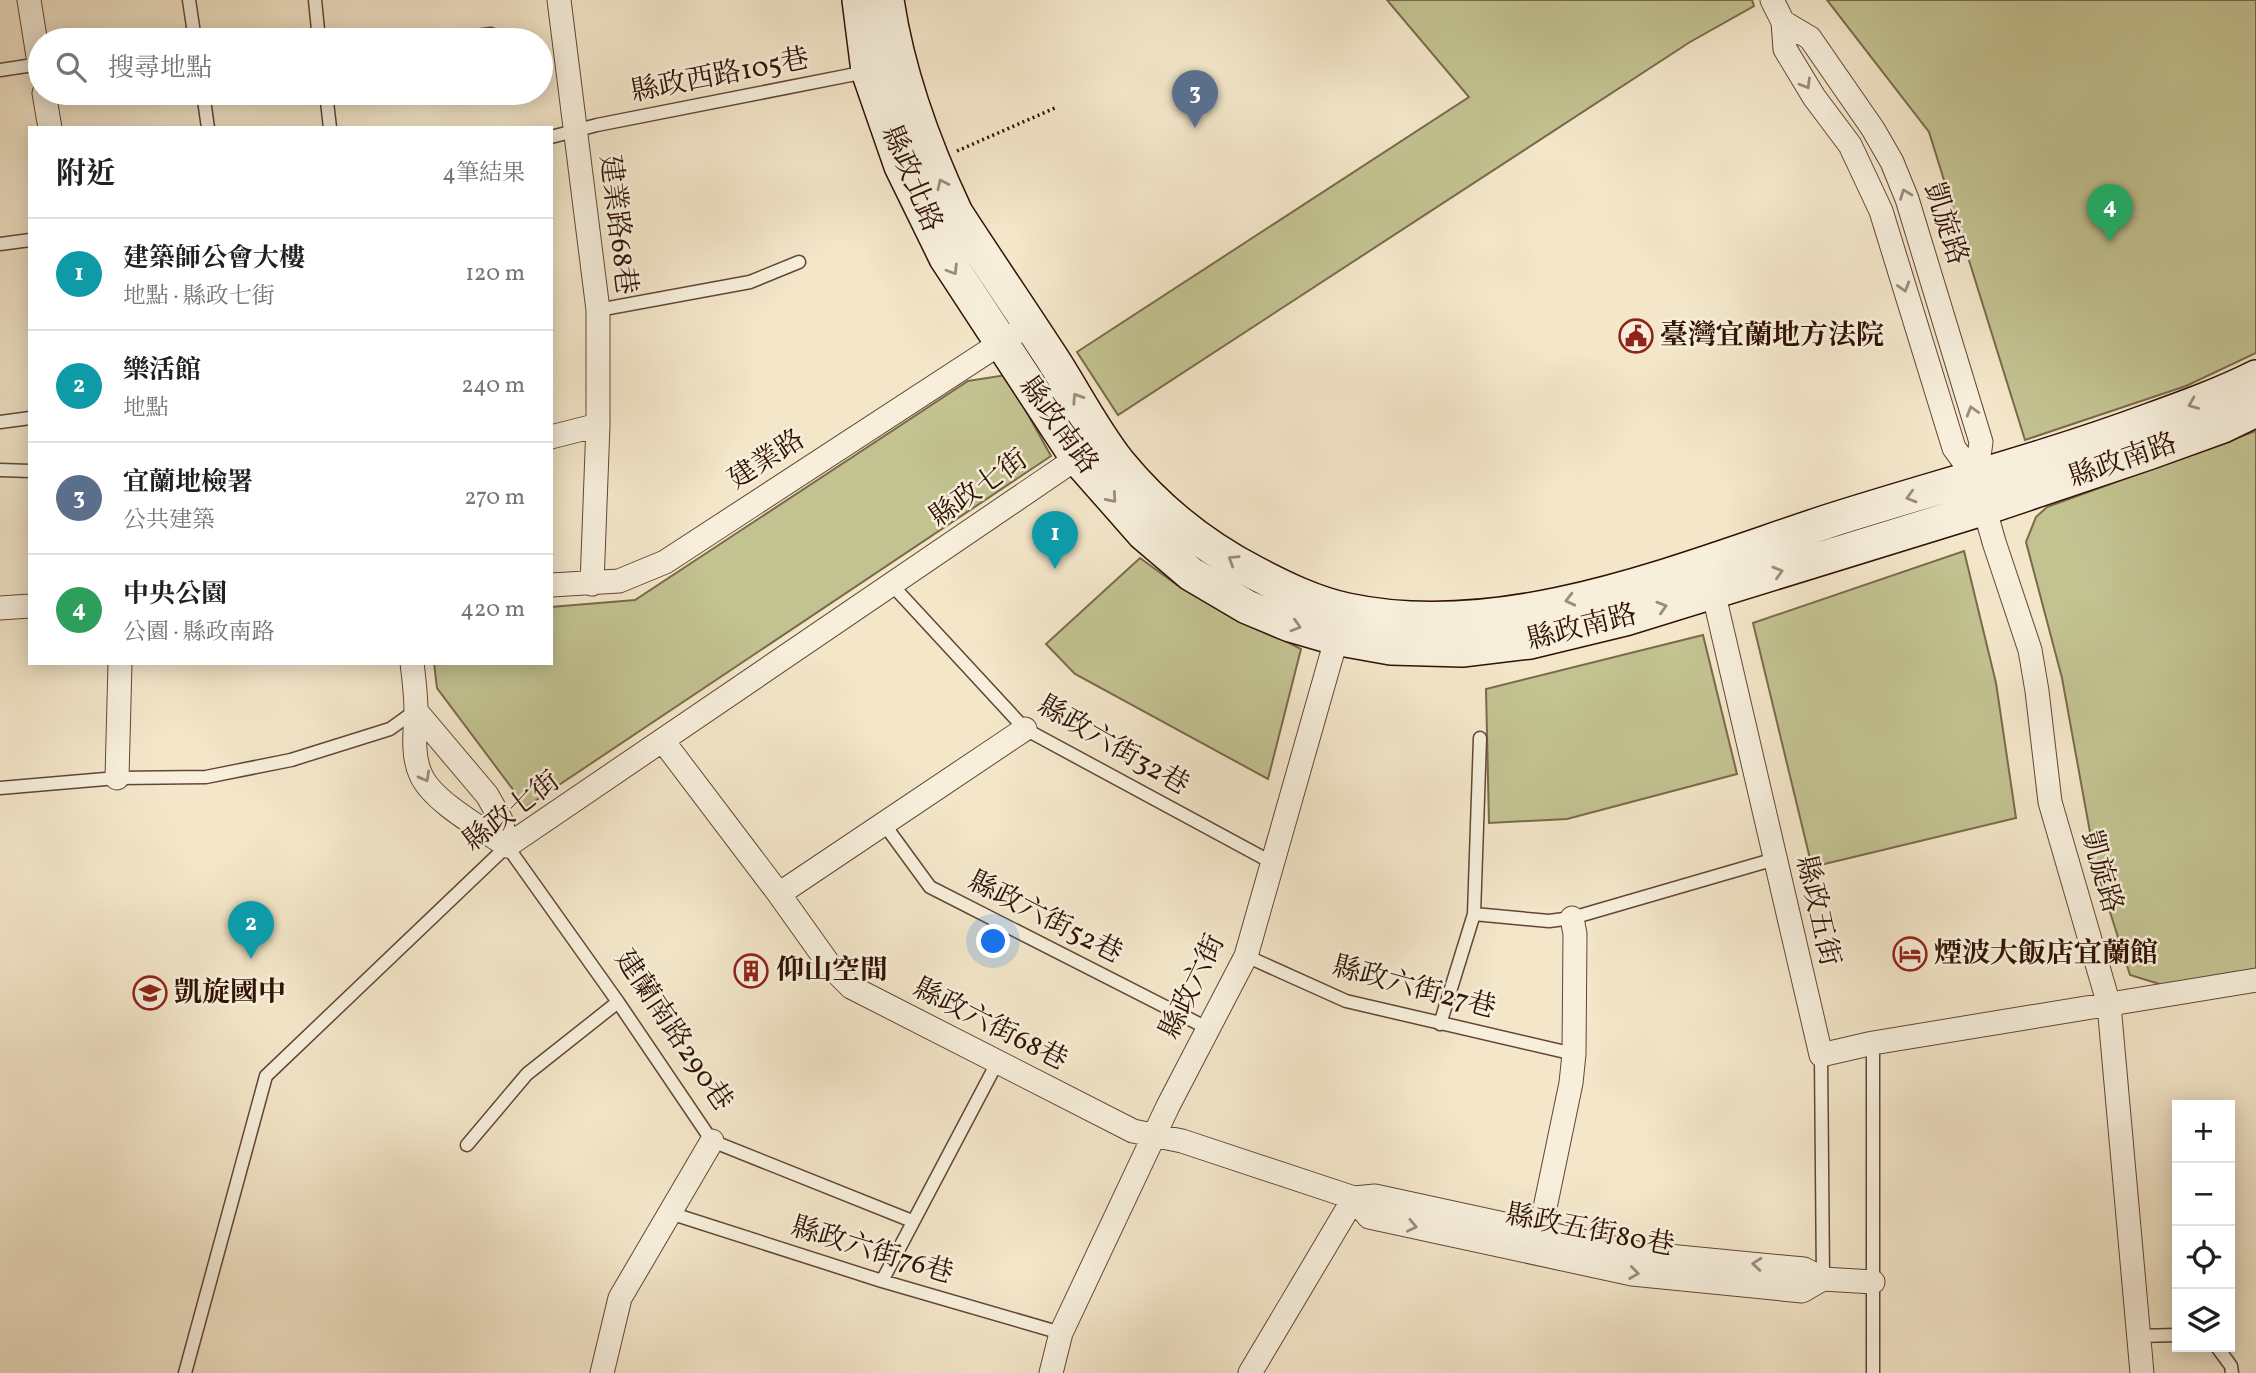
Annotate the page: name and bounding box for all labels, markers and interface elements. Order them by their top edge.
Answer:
search box [28,28,553,105]
street label: 縣政西路105巷 [627,40,813,112]
icon: search [52,48,90,86]
text: 搜尋地點 [108,51,212,87]
pin: 3 [1172,70,1218,128]
one-way arrow [1798,77,1811,90]
street label: 縣政北路 [871,120,951,238]
street label: 建業路68巷 [589,153,645,297]
text: 附近 [56,154,116,196]
text: 4筆結果 [442,158,525,190]
street label: 凱旋路 [1913,178,1977,270]
one-way arrow [936,179,950,191]
pin: 4 [2087,184,2133,242]
one-way arrow [1899,188,1913,200]
text: 建築師公會大樓 [123,241,305,277]
text: 1 [74,258,84,290]
text: 120 m [465,258,525,290]
one-way arrow [945,262,958,275]
one-way arrow [1896,280,1910,292]
text: 地點 · 縣政七街 [123,281,275,313]
public building icon: 臺灣宜蘭地方法院 [1617,317,1655,355]
place label: 臺灣宜蘭地方法院 [1660,317,1884,356]
text: 樂活館 [123,353,201,389]
street label: 縣政南路 [1009,369,1107,483]
text: 2 [73,370,85,402]
text: 240 m [461,370,525,402]
text: 地點 [123,393,169,425]
one-way arrow [1073,393,1086,406]
one-way arrow [2188,395,2200,409]
one-way arrow [1965,405,1980,417]
street label: 建業路 [721,421,813,499]
street label: 縣政南路 [2064,424,2182,498]
street label: 縣政七街 [922,441,1036,537]
text: 宜蘭地檢署 [123,465,253,501]
text: 3 [73,482,85,514]
text: 270 m [464,482,525,514]
one-way arrow [1905,488,1917,503]
one-way arrow [1104,490,1116,503]
text: 公共建築 [123,505,215,537]
pin: 1 [1032,511,1078,569]
one-way arrow [1228,556,1241,569]
one-way arrow [1772,565,1784,580]
text: 中央公園 [123,577,227,613]
one-way arrow [1564,592,1576,607]
text: 4 [72,594,86,626]
text: 420 m [460,594,525,626]
street label: 縣政南路 [1523,596,1641,660]
one-way arrow [1656,601,1668,616]
text: 公園 · 縣政南路 [123,617,275,649]
one-way arrow [1289,618,1301,632]
street label: 縣政六街32巷 [1030,687,1196,805]
street label: 縣政七街 [456,763,568,861]
one-way arrow [416,769,430,782]
street label: 凱旋路 [2071,826,2131,918]
street label: 縣政五街 [1785,852,1849,970]
street label: 縣政六街52巷 [961,862,1129,974]
pin: 2 [228,901,274,959]
your location [976,924,1010,958]
street label: 縣政六街 [1151,928,1235,1046]
hotel icon: 煙波大飯店宜蘭館 [1891,935,1929,973]
place label: 煙波大飯店宜蘭館 [1934,935,2158,974]
street label: 建蘭南路290巷 [605,943,741,1119]
street label: 縣政六街27巷 [1328,947,1500,1029]
building icon: 仰山空間 [732,952,770,990]
place label: 仰山空間 [776,952,888,991]
street label: 縣政六街68巷 [906,969,1074,1081]
school or university icon: 凱旋國中 [131,974,169,1012]
place label: 凱旋國中 [174,974,286,1013]
map controls [2172,1100,2235,1352]
button: + [2172,1100,2235,1163]
button: − [2172,1163,2235,1226]
street label: 縣政五街80巷 [1502,1196,1678,1266]
street label: 縣政六街76巷 [786,1208,958,1294]
one-way arrow [1406,1218,1418,1232]
button: locate [2172,1226,2235,1289]
one-way arrow [1751,1257,1763,1272]
one-way arrow [1628,1266,1640,1281]
button: layers [2172,1289,2235,1352]

